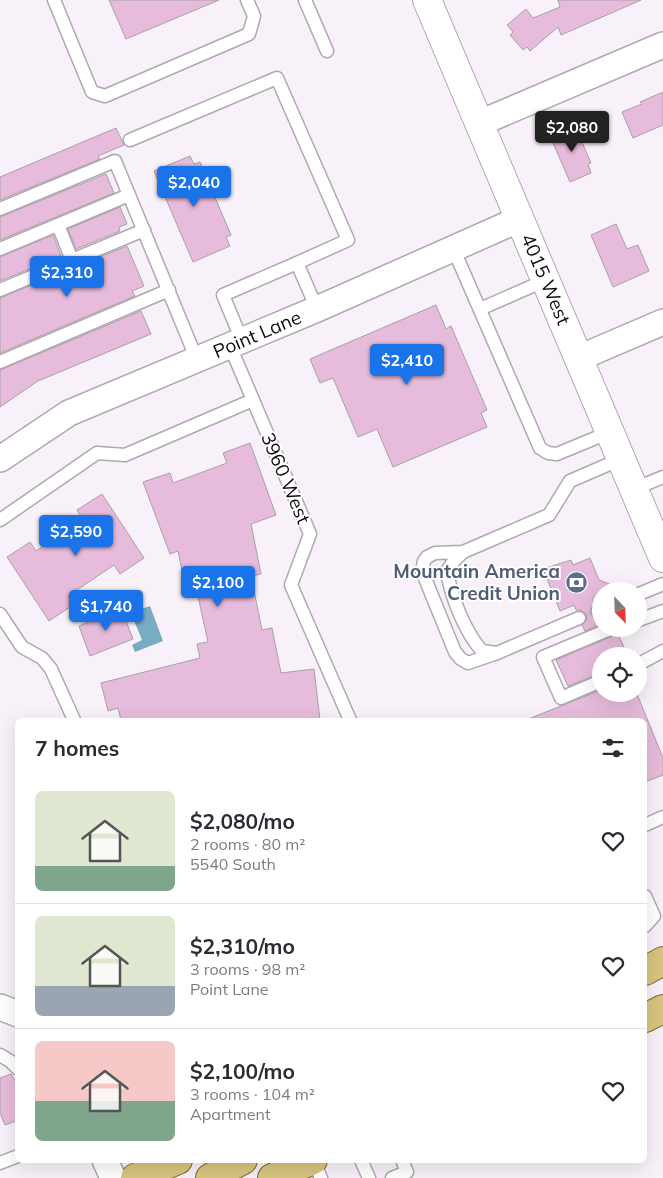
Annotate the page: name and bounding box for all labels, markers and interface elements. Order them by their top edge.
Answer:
pin: $2,080 [531,110,613,153]
text: $2,080 [546,117,598,137]
pin: $2,040 [153,166,235,208]
text: $2,040 [168,172,220,192]
street label: 4015 West [516,230,576,329]
pin: $2,310 [26,256,108,298]
text: $2,310 [41,262,93,282]
street label: Point Lane [209,305,305,363]
pin: $2,410 [366,344,448,386]
text: $2,410 [381,350,433,370]
street label: 3960 West [256,429,316,528]
pin: $2,590 [35,514,117,557]
text: $2,590 [50,521,102,541]
place label: Mountain America Credit Union [393,559,560,605]
pin: $2,100 [177,566,259,608]
bank icon: Mountain America Credit Union [564,570,588,594]
text: $2,100 [192,572,244,592]
north arrow [592,582,648,638]
map controls [592,582,647,702]
pin: $1,740 [65,590,147,632]
text: $1,740 [80,596,132,616]
button: locate [592,647,647,702]
icon: filters [599,734,627,762]
text: 7 homes [35,735,119,761]
text: $2,080/mo [190,808,295,834]
icon: home [75,811,135,871]
icon: heart [599,827,627,855]
text: 2 rooms · 80 m² [190,834,305,854]
text: 5540 South [190,854,276,874]
text: $2,310/mo [190,933,295,959]
icon: home [75,936,135,996]
icon: heart [599,952,627,980]
text: 3 rooms · 98 m² [190,959,305,979]
text: Point Lane [190,979,269,999]
text: $2,100/mo [190,1058,295,1084]
icon: home [75,1061,135,1121]
icon: heart [599,1077,627,1105]
text: 3 rooms · 104 m² [190,1084,315,1104]
text: Apartment [190,1104,271,1124]

